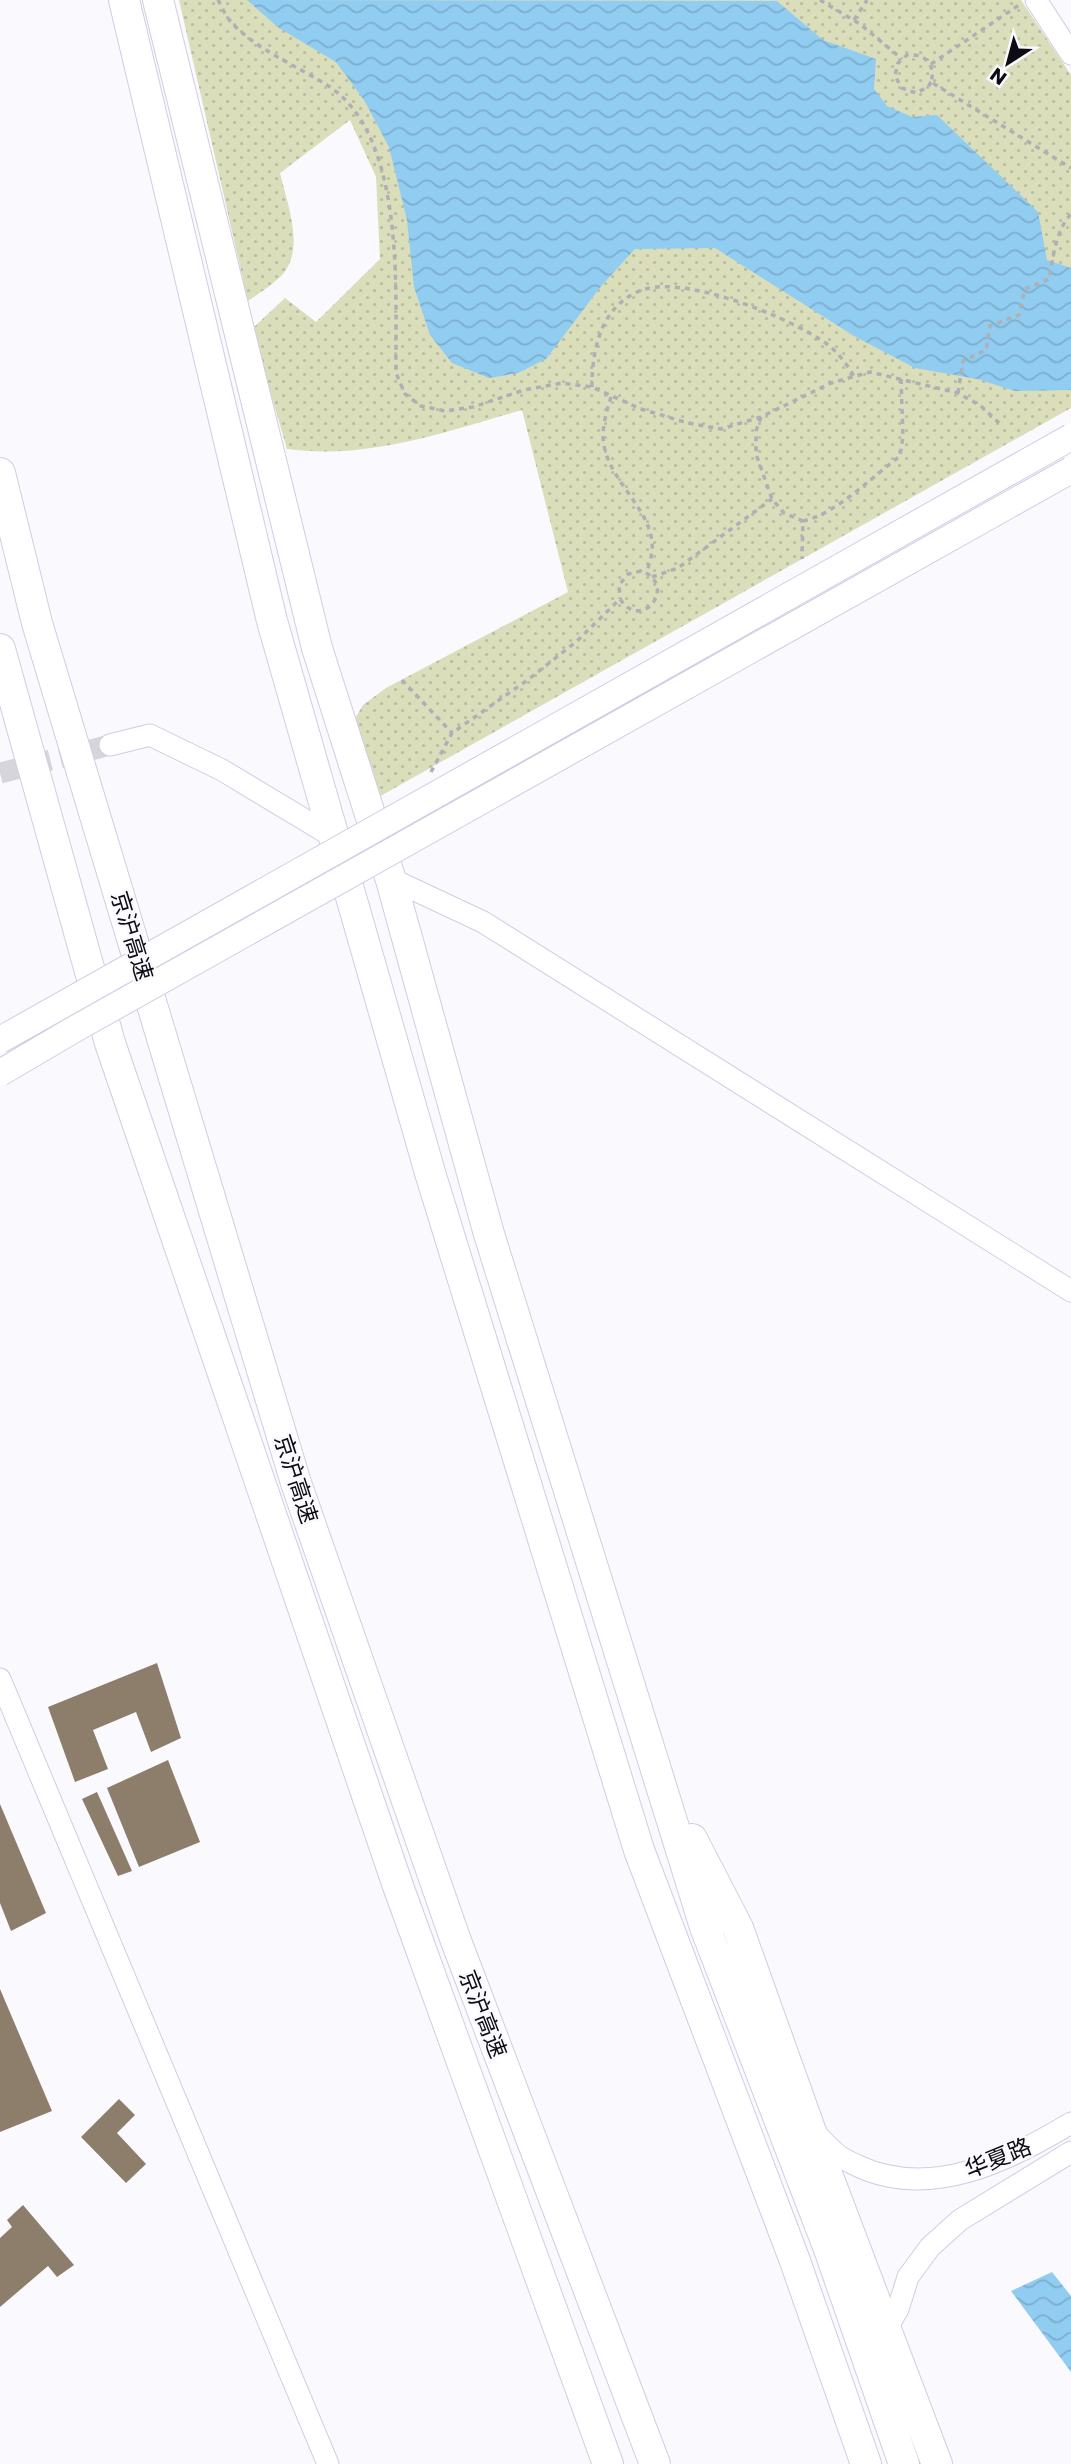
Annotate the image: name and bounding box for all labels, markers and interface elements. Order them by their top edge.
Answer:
north arrow [973,28,1043,98]
text: N [985,61,1012,91]
street label: 京沪高速 [103,887,161,985]
street label: 京沪高速 [267,1430,325,1528]
street label: 京沪高速 [452,1965,514,2063]
street label: 华夏路 [960,2130,1036,2186]

